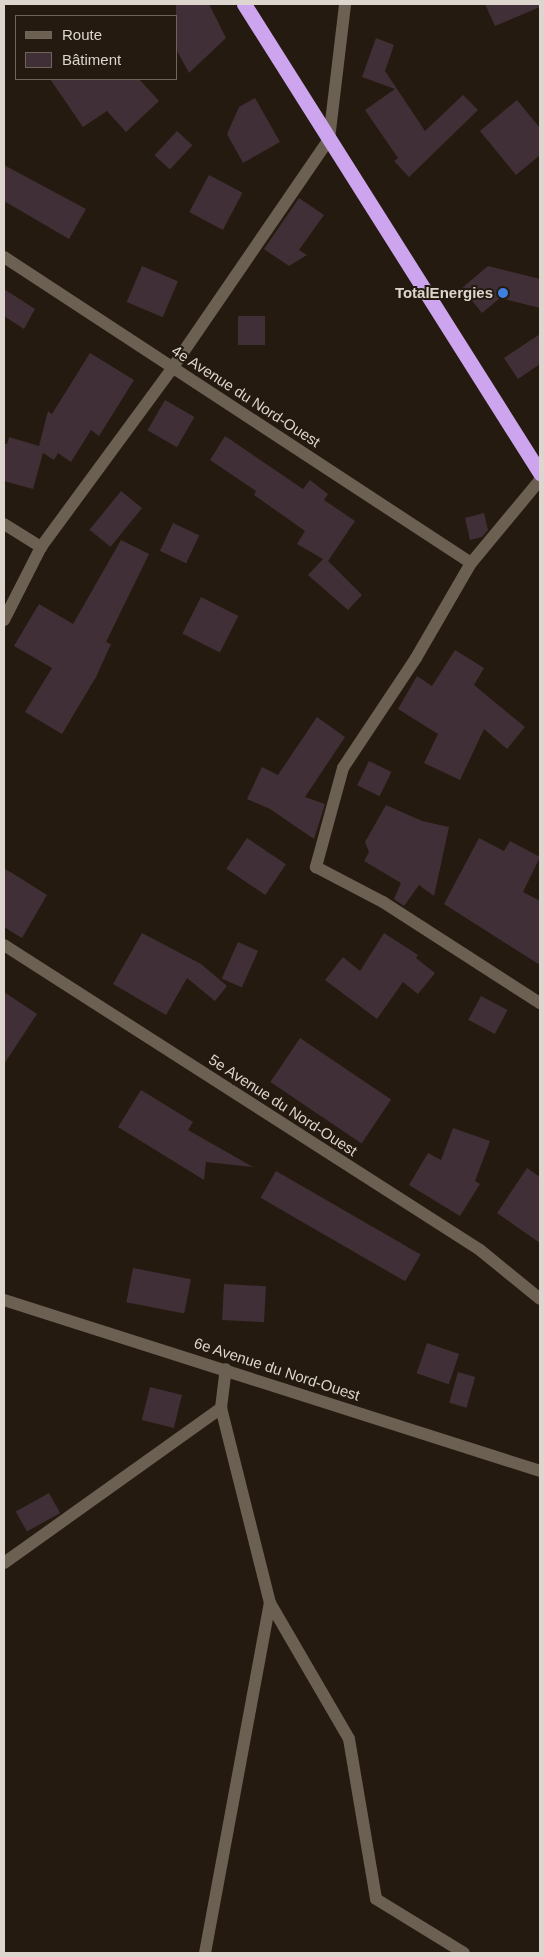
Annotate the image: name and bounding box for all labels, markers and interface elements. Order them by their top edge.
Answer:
legend [15,15,178,80]
text: Route [62,26,102,43]
text: Bâtiment [62,51,121,68]
place label: TotalEnergies [395,284,493,302]
marker: TotalEnergies [497,287,509,299]
street label: 4e Avenue du Nord-Ouest [168,341,324,451]
street label: 5e Avenue du Nord-Ouest [205,1050,361,1160]
street label: 6e Avenue du Nord-Ouest [191,1334,363,1404]

